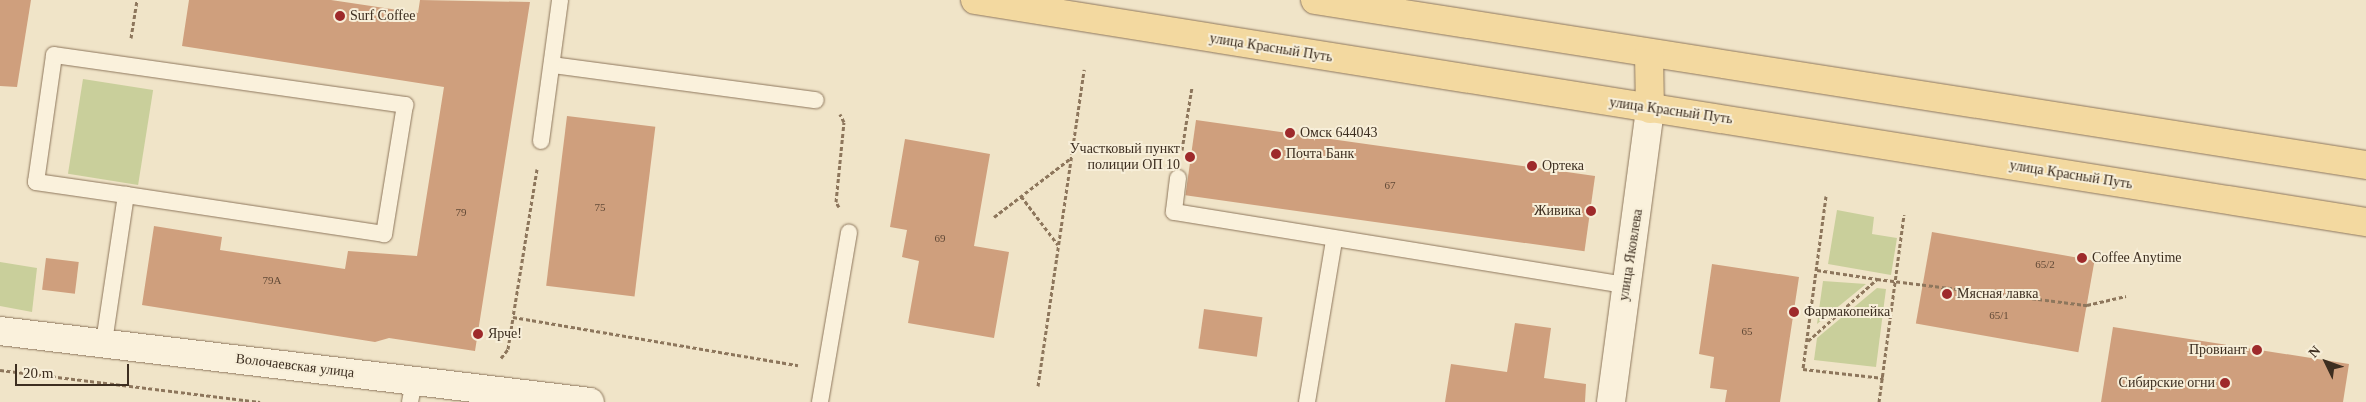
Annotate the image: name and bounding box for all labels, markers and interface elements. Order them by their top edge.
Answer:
place label: Surf Coffee [350,8,415,24]
marker: Surf Coffee [334,10,346,22]
street label: улица Красный Путь [1208,30,1334,66]
street label: улица Красный Путь [1608,94,1734,128]
place label: Омск 644043 [1300,125,1377,141]
marker: Омск 644043 [1284,127,1296,139]
place label: Участковый пункт полиции ОП 10 [1070,141,1180,174]
place label: Почта Банк [1286,146,1354,162]
marker: Почта Банк [1270,148,1282,160]
marker: Участковый пункт полиции ОП 10 [1184,151,1196,163]
street label: улица Красный Путь [2008,157,2134,193]
place label: Ортека [1542,158,1584,174]
marker: Ортека [1526,160,1538,172]
house number: 67 [1384,178,1396,192]
house number: 75 [594,200,606,214]
place label: Живика [1534,203,1581,219]
house number: 79 [456,205,466,219]
marker: Живика [1585,205,1597,217]
street label: улица Яковлева [1615,208,1647,302]
house number: 69 [934,231,946,245]
place label: Coffee Anytime [2092,250,2182,266]
marker: Coffee Anytime [2076,252,2088,264]
house number: 65/2 [2035,257,2055,271]
house number: 79А [263,273,281,287]
place label: Мясная лавка [1957,286,2038,302]
marker: Мясная лавка [1941,288,1953,300]
place label: Фармакопейка [1804,304,1890,320]
marker: Фармакопейка [1788,306,1800,318]
house number: 65/1 [1989,308,2009,322]
house number: 65 [1741,324,1752,338]
place label: Ярче! [488,326,522,342]
marker: Ярче! [472,328,484,340]
north arrow [2301,337,2351,387]
place label: Провиант [2189,342,2247,358]
text: N [2306,343,2323,360]
marker: Провиант [2251,344,2263,356]
street label: Волочаевская улица [235,350,355,382]
scale bar [18,354,131,386]
text: 20 m [23,365,53,381]
place label: Сибирские огни [2119,375,2215,391]
marker: Сибирские огни [2219,377,2231,389]

